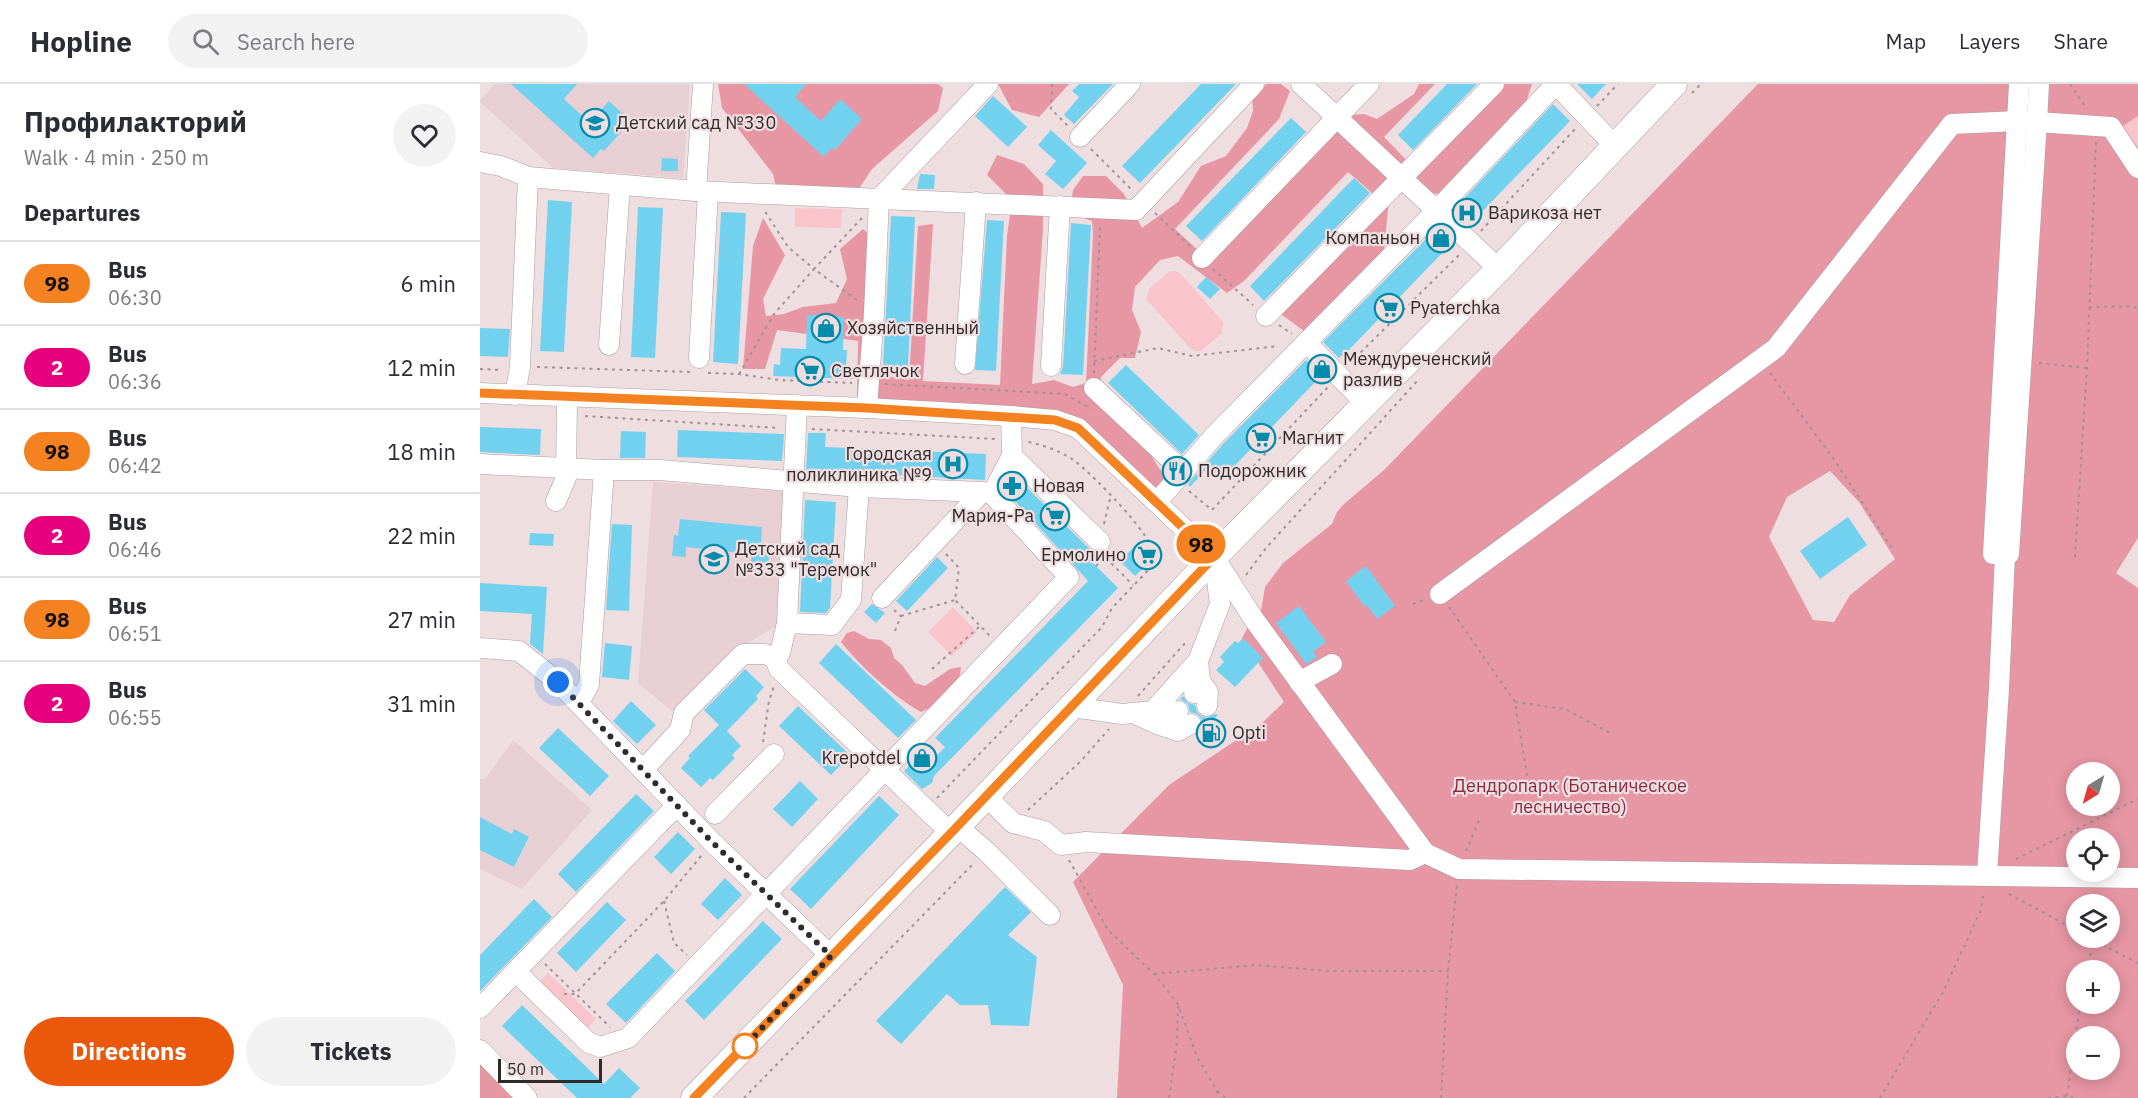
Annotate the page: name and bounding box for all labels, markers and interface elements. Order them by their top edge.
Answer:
search box [168,14,588,68]
text: Hopline [30,23,132,60]
icon: search [189,25,222,58]
text: Search here [237,27,355,56]
text: Map [1886,27,1926,55]
text: Layers [1959,27,2021,55]
text: Share [2054,27,2108,55]
text: Профилакторий [24,103,247,140]
button: heart [393,104,456,167]
school or university icon: Детский сад №330 [579,107,611,139]
place label: Детский сад №330 [616,111,776,134]
text: Walk · 4 min · 250 m [24,144,209,171]
hospital icon: Варикоза нет [1451,197,1483,229]
text: Departures [24,198,140,227]
place label: Варикоза нет [1488,201,1602,224]
shop icon: Компаньон [1425,222,1457,254]
place label: Компаньон [1325,226,1420,249]
text: Bus [108,255,147,284]
text: 98 [44,269,70,297]
text: 6 min [400,269,456,298]
text: 06:30 [108,284,162,311]
supermarket icon: Pyaterchka [1373,292,1405,324]
place label: Pyaterchka [1410,296,1501,319]
shop icon: Хозяйственный [810,312,842,344]
place label: Хозяйственный [847,316,979,339]
text: Bus [108,339,147,368]
place label: Междуреченский разлив [1343,347,1492,391]
text: 2 [51,353,63,381]
text: 12 min [387,353,456,382]
shop icon: Междуреченский разлив [1306,353,1338,385]
supermarket icon: Светлячок [794,355,826,387]
place label: Светлячок [831,359,919,382]
text: 06:36 [108,368,162,395]
supermarket icon: Магнит [1245,422,1277,454]
text: Bus [108,423,147,452]
place label: Магнит [1282,426,1344,449]
text: 98 [44,437,70,465]
text: 18 min [387,437,456,466]
place label: Городская поликлиника №9 [786,442,932,486]
hospital icon: Городская поликлиника №9 [937,448,969,480]
text: 06:42 [108,452,162,479]
restaurant icon: Подорожник [1161,455,1193,487]
place label: Подорожник [1198,459,1307,482]
pharmacy icon: Новая [996,470,1028,502]
place label: Новая [1033,474,1085,497]
supermarket icon: Мария-Ра [1039,500,1071,532]
place label: Мария-Ра [952,504,1034,527]
text: Bus [108,507,147,536]
text: 2 [51,521,63,549]
text: 22 min [387,521,456,550]
line badge: 98 [1174,524,1228,564]
text: 98 [1188,530,1214,558]
text: 06:46 [108,536,162,563]
place label: Детский сад №333 "Теремок" [735,537,877,581]
supermarket icon: Ермолино [1131,539,1163,571]
school or university icon: Детский сад №333 "Теремок" [698,543,730,575]
place label: Ермолино [1041,543,1126,566]
text: Bus [108,591,147,620]
text: 98 [44,605,70,633]
text: 27 min [387,605,456,634]
text: 06:51 [108,620,162,647]
your location [543,667,573,697]
text: Bus [108,675,147,704]
text: 2 [51,689,63,717]
text: 31 min [387,689,456,718]
text: 06:55 [108,704,162,731]
fuel station icon: Opti [1195,717,1227,749]
place label: Opti [1232,721,1266,744]
shop icon: Krepotdel [906,742,938,774]
place label: Krepotdel [821,746,901,769]
north arrow [2066,762,2120,816]
map controls [2066,762,2120,1080]
park label: Дендропарк (Ботаническое лесничество) [1453,774,1687,818]
button: locate [2066,828,2120,882]
button: layers [2066,894,2120,948]
button: + [2066,960,2120,1014]
button: Directions [24,1017,234,1086]
button: Tickets [246,1017,456,1086]
button: − [2066,1026,2120,1080]
unlabelled marker [732,1033,758,1059]
scale bar [498,1056,602,1084]
text: 50 m [507,1059,544,1079]

